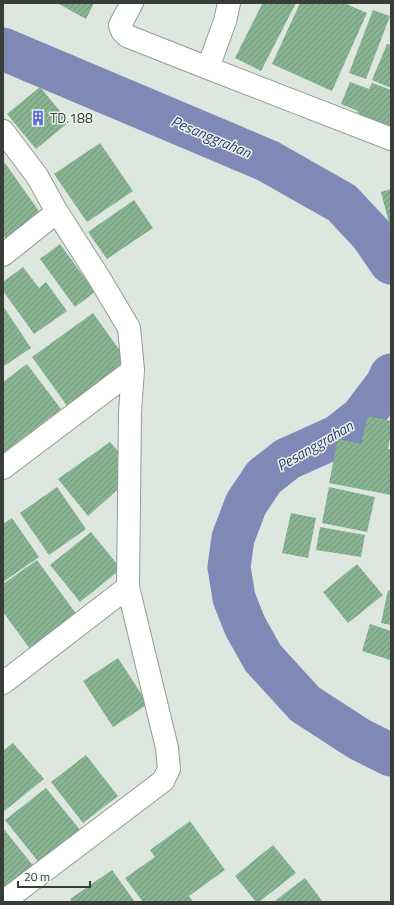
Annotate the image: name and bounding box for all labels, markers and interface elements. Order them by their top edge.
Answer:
place label: TD.188 [50,107,93,128]
building icon: TD.188 [29,109,47,127]
water label: Pesanggrahan [168,109,255,164]
water label: Pesanggrahan [272,414,358,477]
scale bar [18,863,90,889]
text: 20 m [24,867,50,886]

